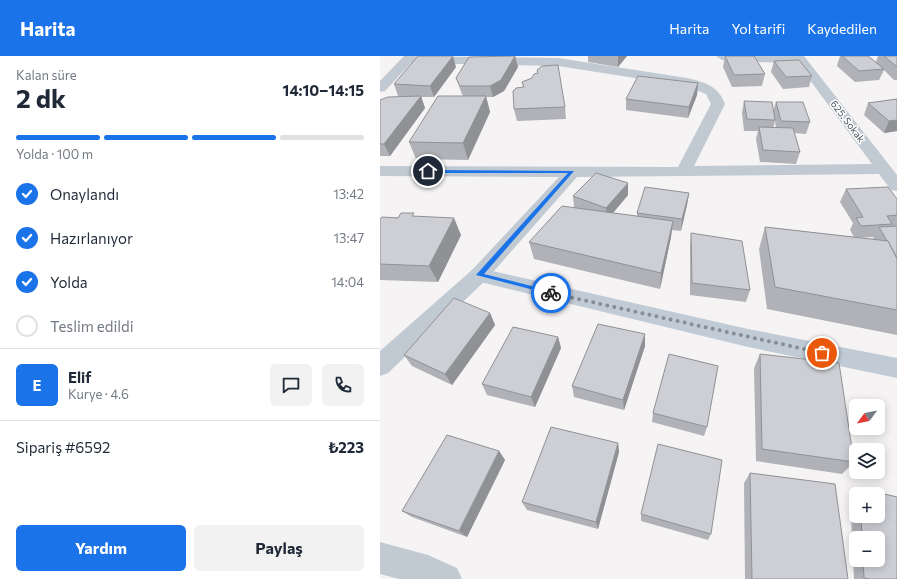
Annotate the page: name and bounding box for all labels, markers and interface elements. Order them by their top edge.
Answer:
text: Harita [20,17,75,40]
text: Harita [669,20,709,37]
text: Yol tarifi [731,20,785,37]
text: Kaydedilen [807,20,877,37]
text: Kalan süre [16,67,77,83]
text: 14:10–14:15 [283,81,364,99]
text: 2 dk [16,82,66,113]
street label: 625. Sokak [828,98,868,145]
text: Yolda · 100 m [16,146,93,162]
pin [411,154,445,188]
icon: home [417,160,439,182]
icon: check [16,183,38,205]
text: Onaylandı [50,185,119,203]
text: 13:42 [333,186,364,202]
icon: check [16,227,38,249]
text: Hazırlanıyor [50,229,133,247]
text: 13:47 [334,230,364,246]
icon: check [16,271,38,293]
text: Yolda [50,273,88,291]
courier [531,273,571,313]
text: 14:04 [331,274,364,290]
icon: bike [540,282,562,304]
text: Teslim edildi [50,317,134,335]
pin [805,336,839,370]
icon: bag [811,342,833,364]
button: chat [270,364,312,406]
button: phone [322,364,364,406]
text: Elif [68,368,91,386]
text: E [33,376,41,394]
text: Kurye · 4.6 [68,386,129,402]
north arrow [849,399,885,435]
map controls [849,399,885,567]
text: Sipariş #6592 [16,438,110,456]
text: ₺223 [328,438,364,456]
button: layers [849,443,885,479]
button: + [849,487,885,523]
button: Yardım [16,525,186,571]
button: Paylaş [194,525,364,571]
button: − [849,531,885,567]

